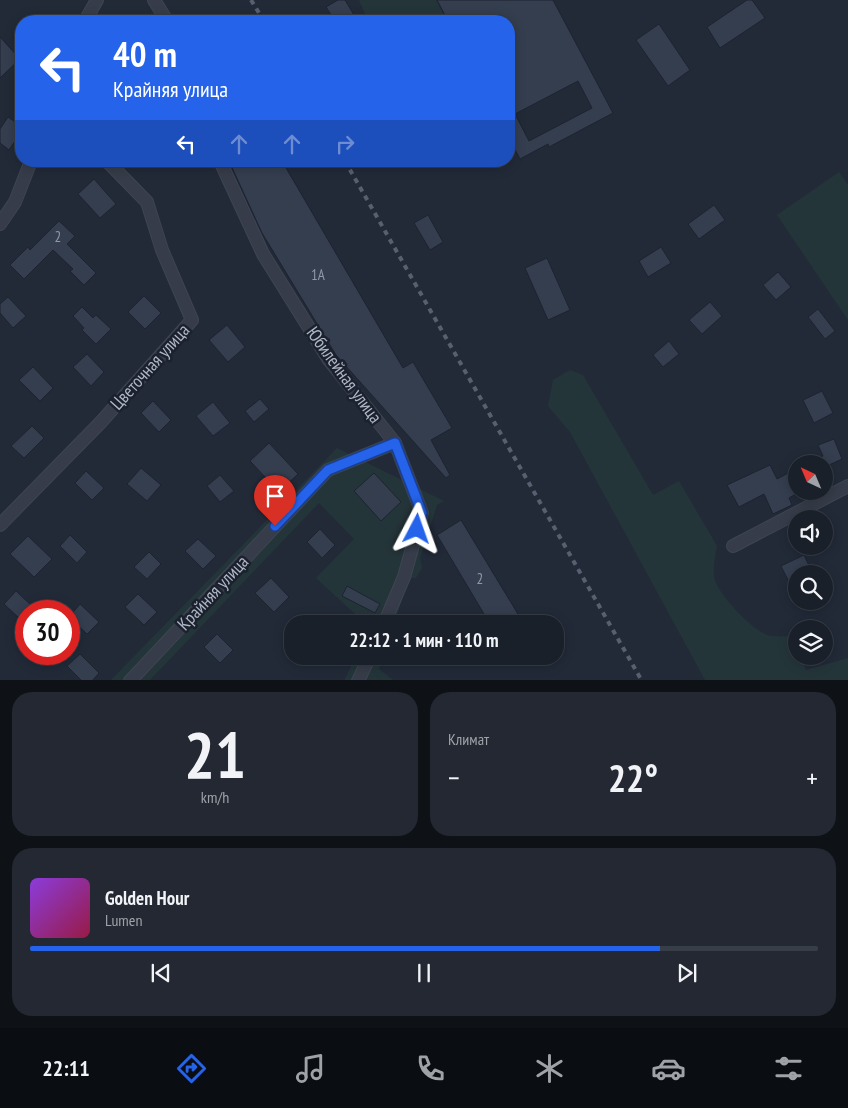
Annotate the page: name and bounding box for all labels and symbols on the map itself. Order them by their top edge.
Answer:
house number: 2 [55,227,61,246]
house number: 1А [311,265,326,284]
street label: Цветочная улица [105,319,194,414]
street label: Юбилейная улица [302,322,387,428]
north arrow [788,455,832,500]
pin [254,475,296,526]
position arrow [390,502,442,554]
street label: Крайняя улица [172,550,253,635]
house number: 2 [477,569,483,588]
speed limit sign: 30 [15,600,80,665]

